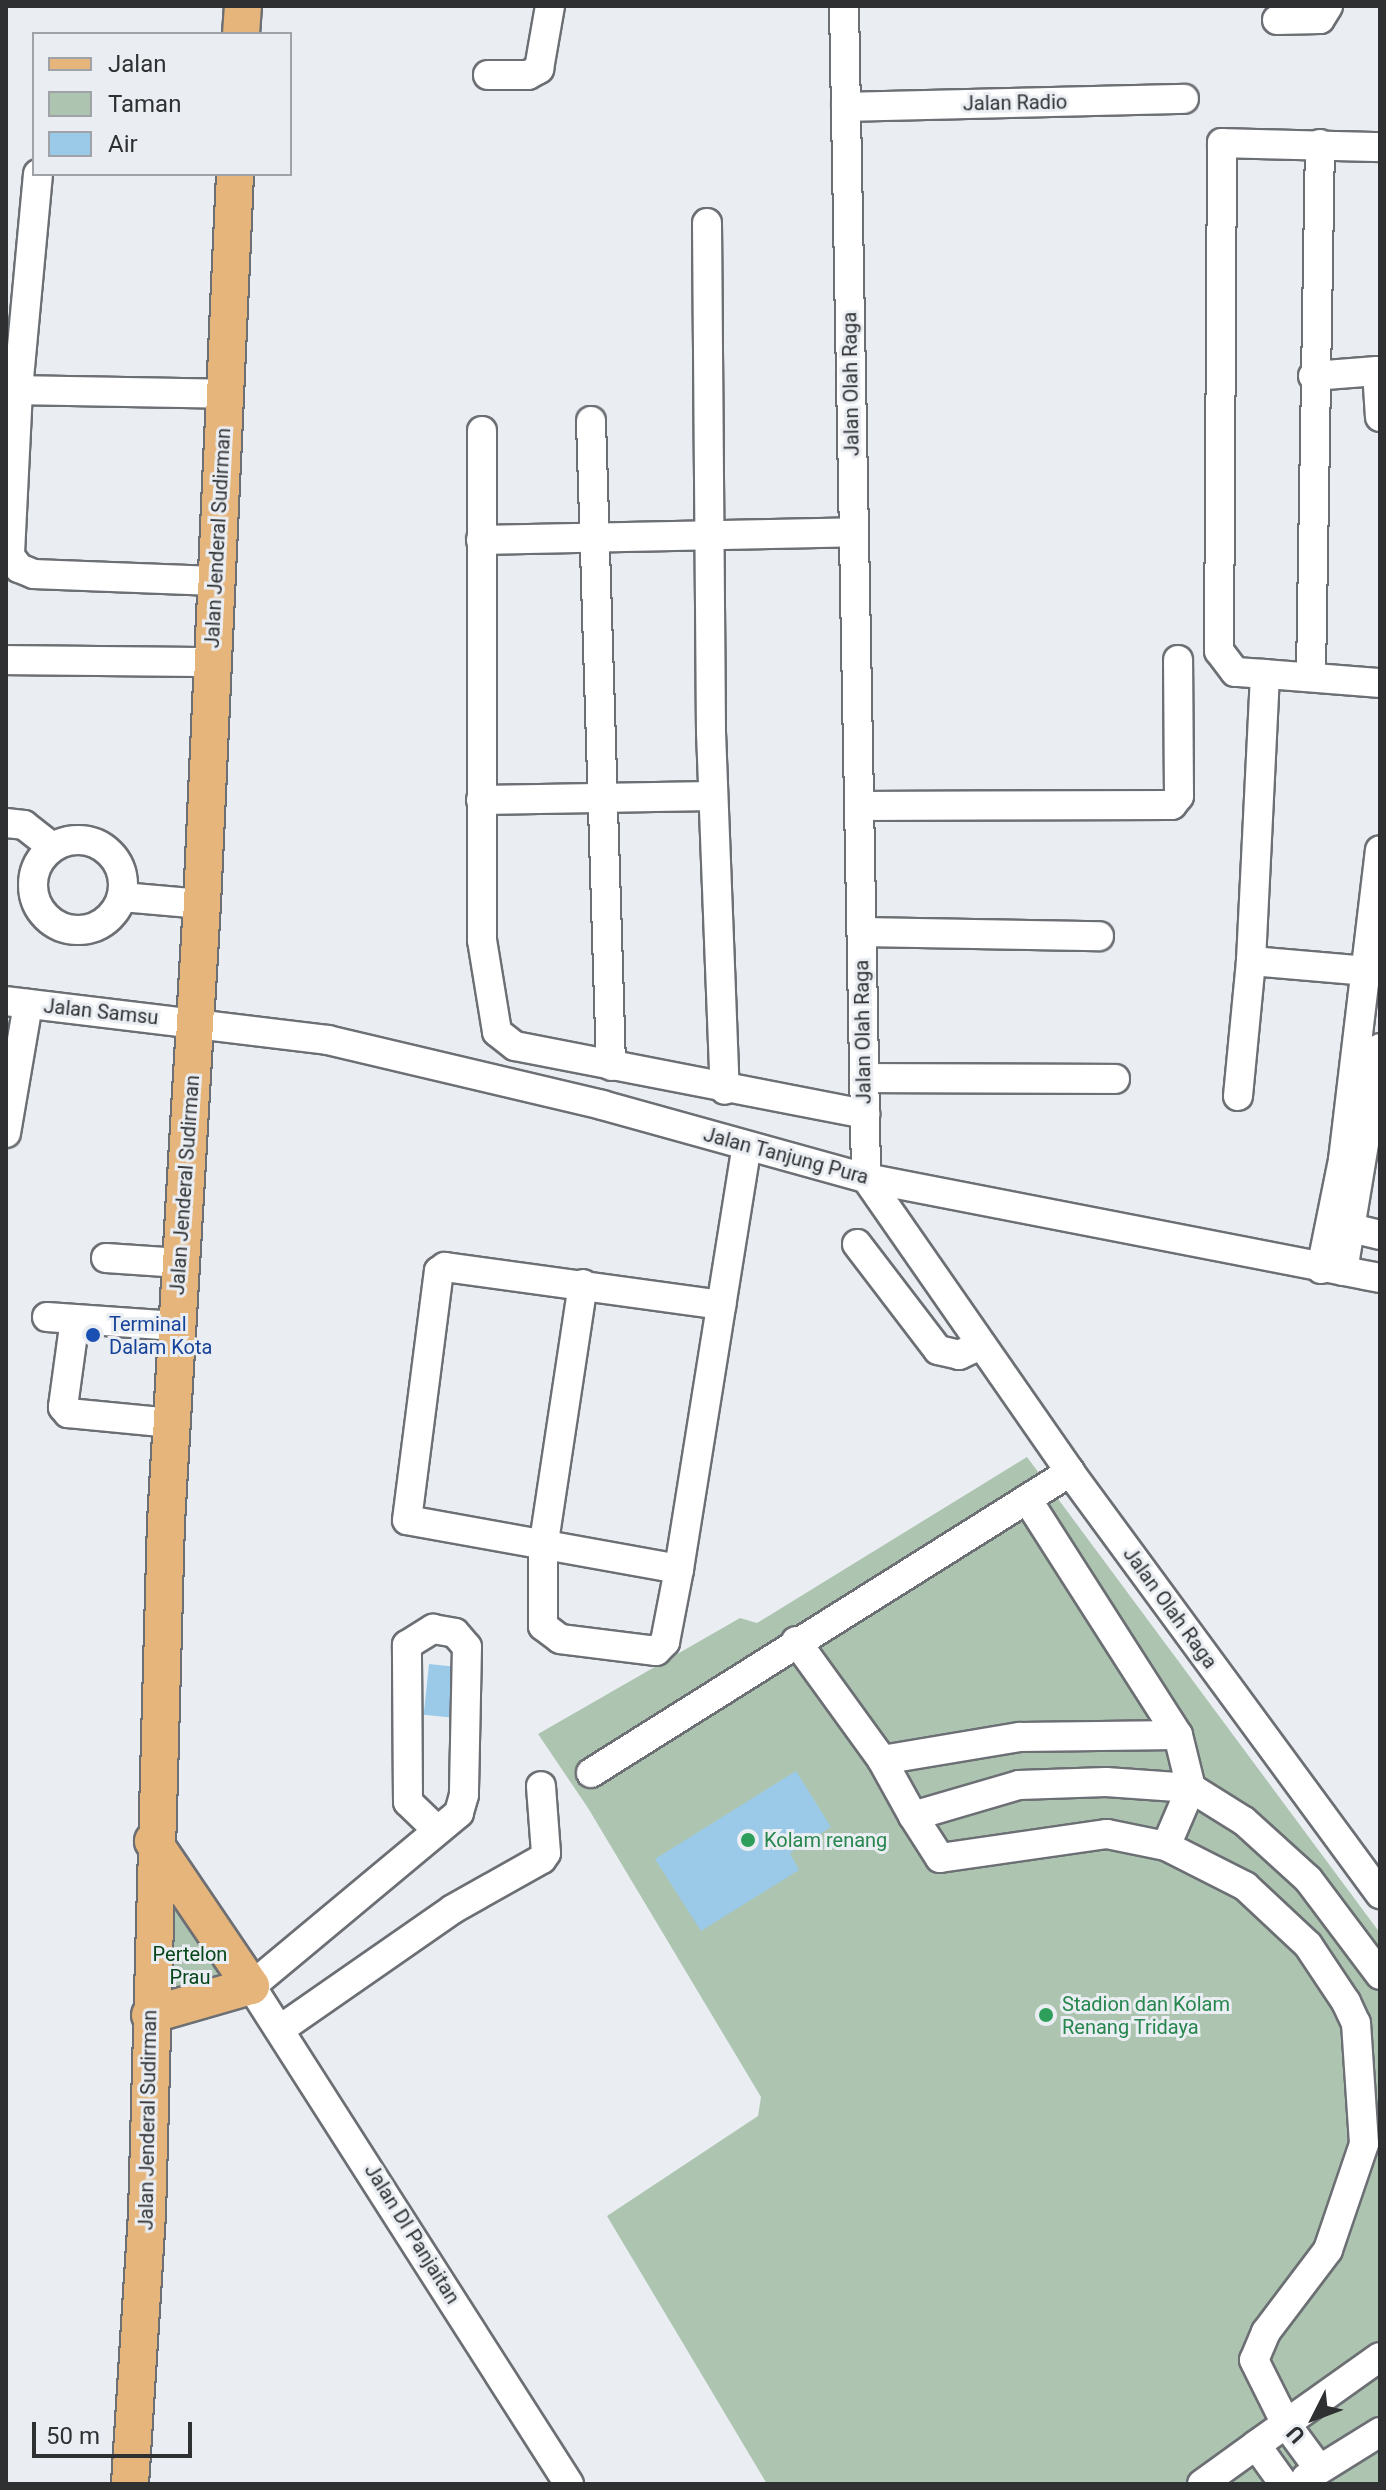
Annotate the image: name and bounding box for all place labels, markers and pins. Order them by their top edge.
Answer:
place label: Terminal Dalam Kota [109,1312,212,1359]
marker: Terminal Dalam Kota [84,1326,102,1344]
place label: Kolam renang [764,1828,887,1852]
marker: Kolam renang [739,1831,757,1849]
place label: Stadion dan Kolam Renang Tridaya [1062,1992,1230,2039]
marker: Stadion dan Kolam Renang Tridaya [1037,2006,1055,2024]

